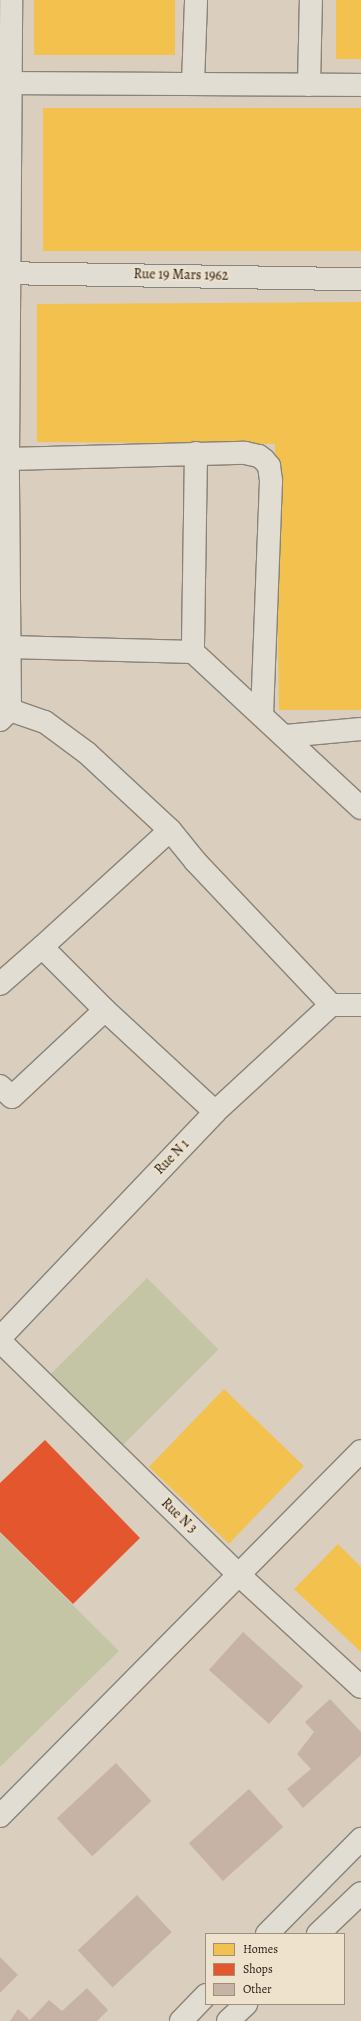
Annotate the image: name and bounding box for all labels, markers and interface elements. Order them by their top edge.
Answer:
street label: Rue 19 Mars 1962 [133,266,229,284]
street label: Rue N 1 [151,1136,193,1178]
street label: Rue N 3 [158,1495,200,1537]
legend [205,1933,345,2005]
text: Homes [243,1941,278,1957]
text: Shops [243,1961,273,1977]
text: Other [243,1981,272,1997]

